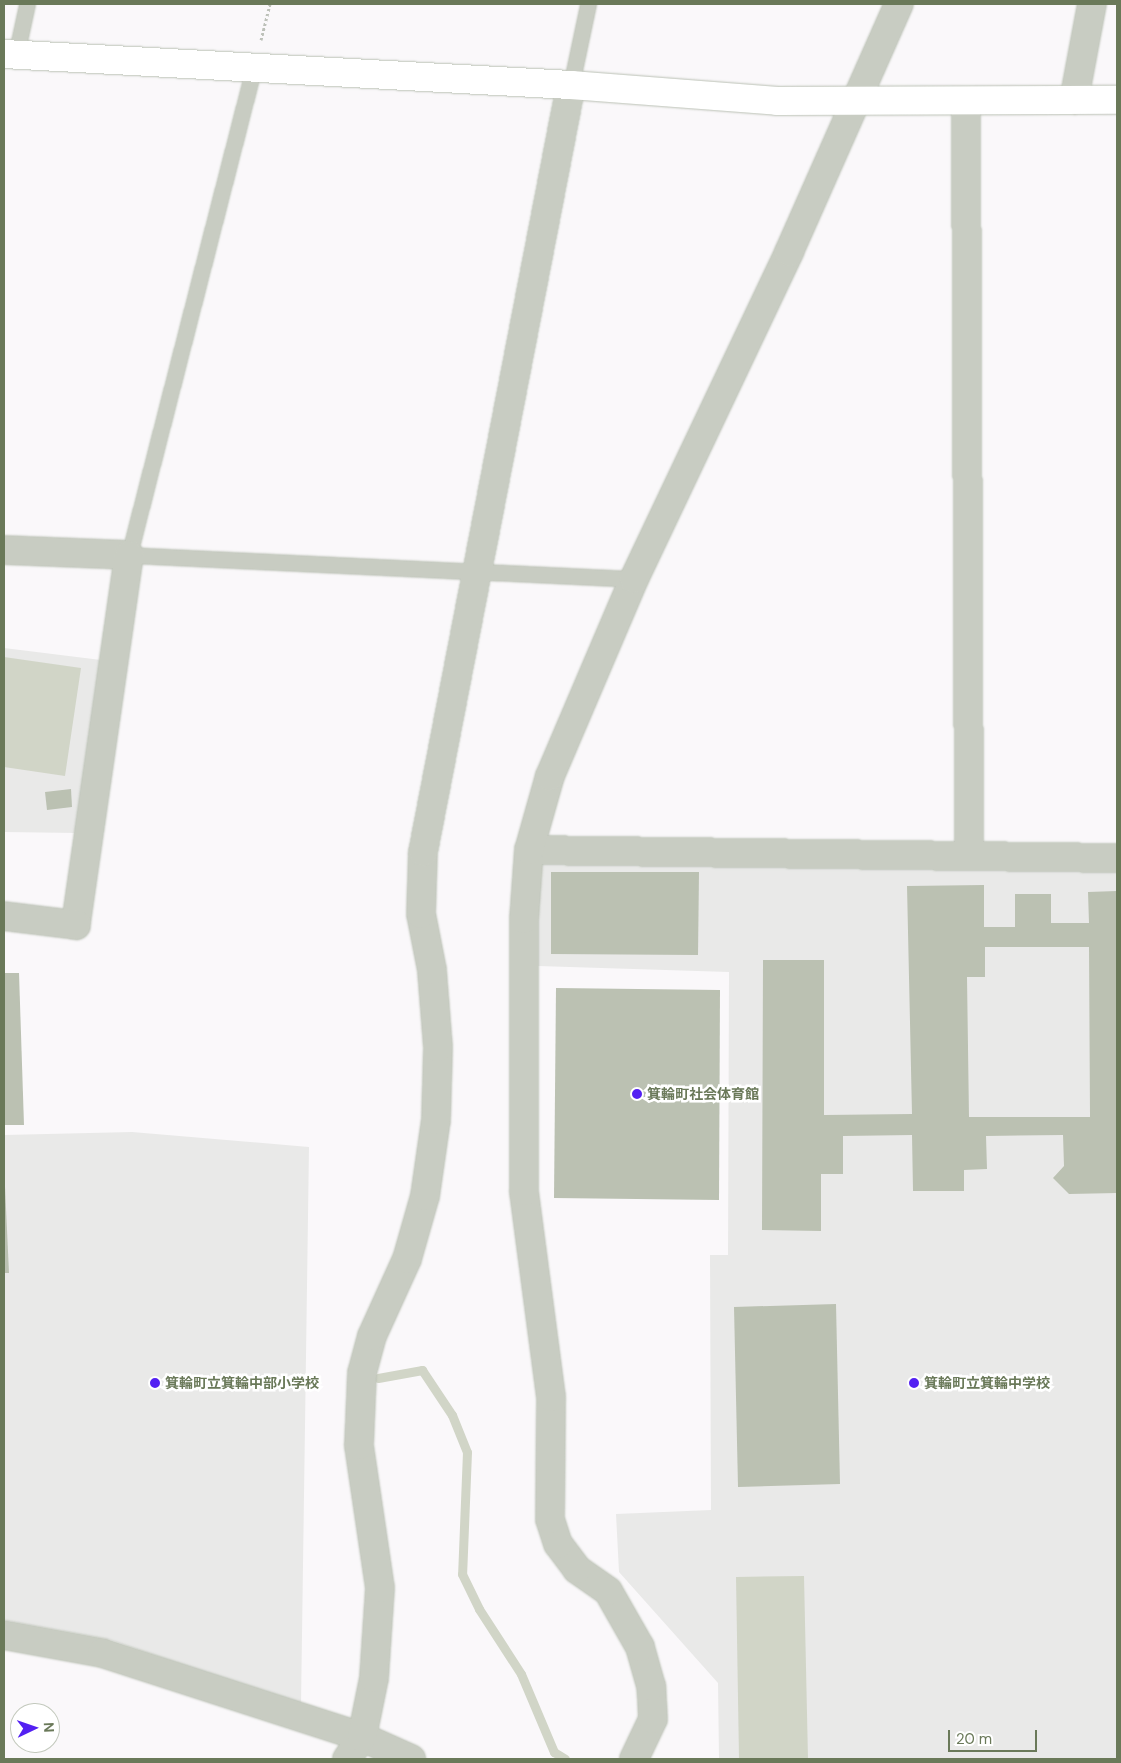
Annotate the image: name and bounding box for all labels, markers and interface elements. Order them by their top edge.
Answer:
place label: 箕輪町社会体育館 [647,1086,759,1102]
marker: 箕輪町社会体育館 [631,1088,643,1100]
place label: 箕輪町立箕輪中部小学校 [165,1375,319,1391]
place label: 箕輪町立箕輪中学校 [924,1375,1050,1391]
marker: 箕輪町立箕輪中部小学校 [149,1377,161,1389]
marker: 箕輪町立箕輪中学校 [908,1377,920,1389]
north arrow [10,1703,60,1753]
scale bar [951,1720,1040,1752]
text: N [40,1722,58,1733]
text: 20 m [956,1729,992,1749]

